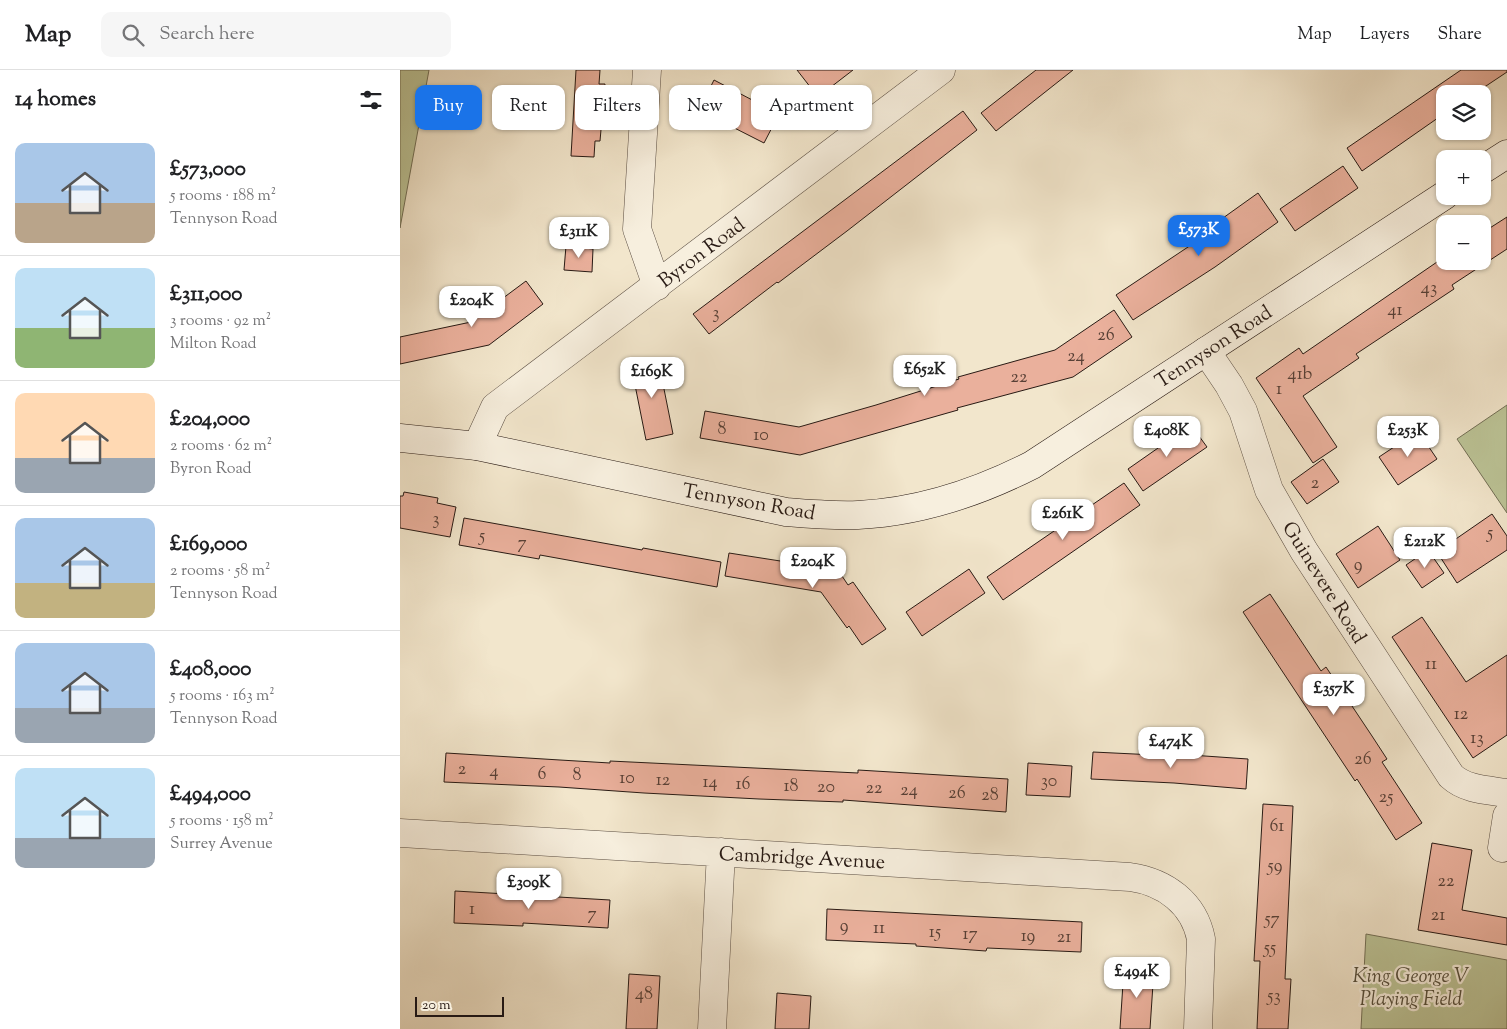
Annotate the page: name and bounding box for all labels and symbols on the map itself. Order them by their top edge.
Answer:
street label: Byron Road [653,212,752,296]
pin: £573K [1164,214,1234,257]
pin: £311K [544,216,614,259]
house number: 43 [1421,276,1437,302]
pin: £204K [437,286,507,328]
house number: 41 [1387,298,1403,324]
street label: Tennyson Road [1150,299,1279,397]
house number: 3 [712,301,720,327]
house number: 26 [1097,323,1115,349]
house number: 24 [1067,344,1085,370]
pin: £652K [890,354,960,397]
pin: £169K [617,356,687,399]
house number: 41b [1288,362,1313,388]
house number: 22 [1011,365,1028,391]
house number: 1 [1276,377,1282,403]
pin: £408K [1132,416,1202,458]
pin: £253K [1373,416,1443,458]
house number: 8 [718,417,727,443]
house number: 10 [753,423,769,449]
house number: 2 [1311,471,1320,497]
street label: Tennyson Road [680,478,817,529]
pin: £261K [1028,498,1098,541]
house number: 3 [432,507,440,533]
street label: Guinevere Road [1274,517,1372,650]
house number: 5 [1486,521,1493,547]
house number: 5 [478,524,485,550]
pin: £212K [1390,526,1460,569]
house number: 7 [517,531,527,557]
pin: £204K [778,546,848,589]
house number: 9 [1354,553,1363,579]
house number: 11 [1425,652,1437,678]
pin: £357K [1299,674,1369,716]
house number: 12 [1454,702,1469,728]
pin: £474K [1136,726,1206,769]
house number: 13 [1470,726,1484,752]
house number: 26 [1354,747,1372,773]
house number: 2 [458,757,467,783]
house number: 4 [489,759,499,785]
house number: 6 [538,762,547,788]
house number: 8 [573,763,582,789]
house number: 10 [619,766,635,792]
house number: 12 [656,768,671,794]
house number: 30 [1041,769,1057,795]
house number: 14 [702,770,718,796]
house number: 16 [735,772,751,798]
house number: 18 [783,774,799,800]
house number: 20 [817,775,835,801]
house number: 22 [866,776,883,802]
house number: 24 [900,778,918,804]
house number: 26 [948,781,966,807]
house number: 28 [981,783,999,809]
house number: 25 [1379,785,1393,811]
house number: 61 [1270,814,1284,840]
street label: Cambridge Avenue [718,841,886,878]
house number: 59 [1267,854,1283,880]
pin: £309K [494,868,564,910]
house number: 22 [1438,869,1455,895]
house number: 1 [469,897,475,923]
house number: 7 [587,902,597,928]
house number: 21 [1431,903,1445,929]
house number: 57 [1263,907,1280,933]
house number: 9 [840,914,849,940]
house number: 11 [873,916,885,942]
house number: 15 [929,920,941,946]
house number: 17 [962,922,978,948]
house number: 19 [1021,924,1036,950]
house number: 21 [1057,925,1071,951]
house number: 55 [1263,936,1276,962]
pin: £494K [1102,956,1172,999]
park label: King George V Playing Field [1353,963,1470,1015]
house number: 48 [635,982,653,1008]
house number: 53 [1266,984,1281,1010]
scale bar [415,994,504,1017]

